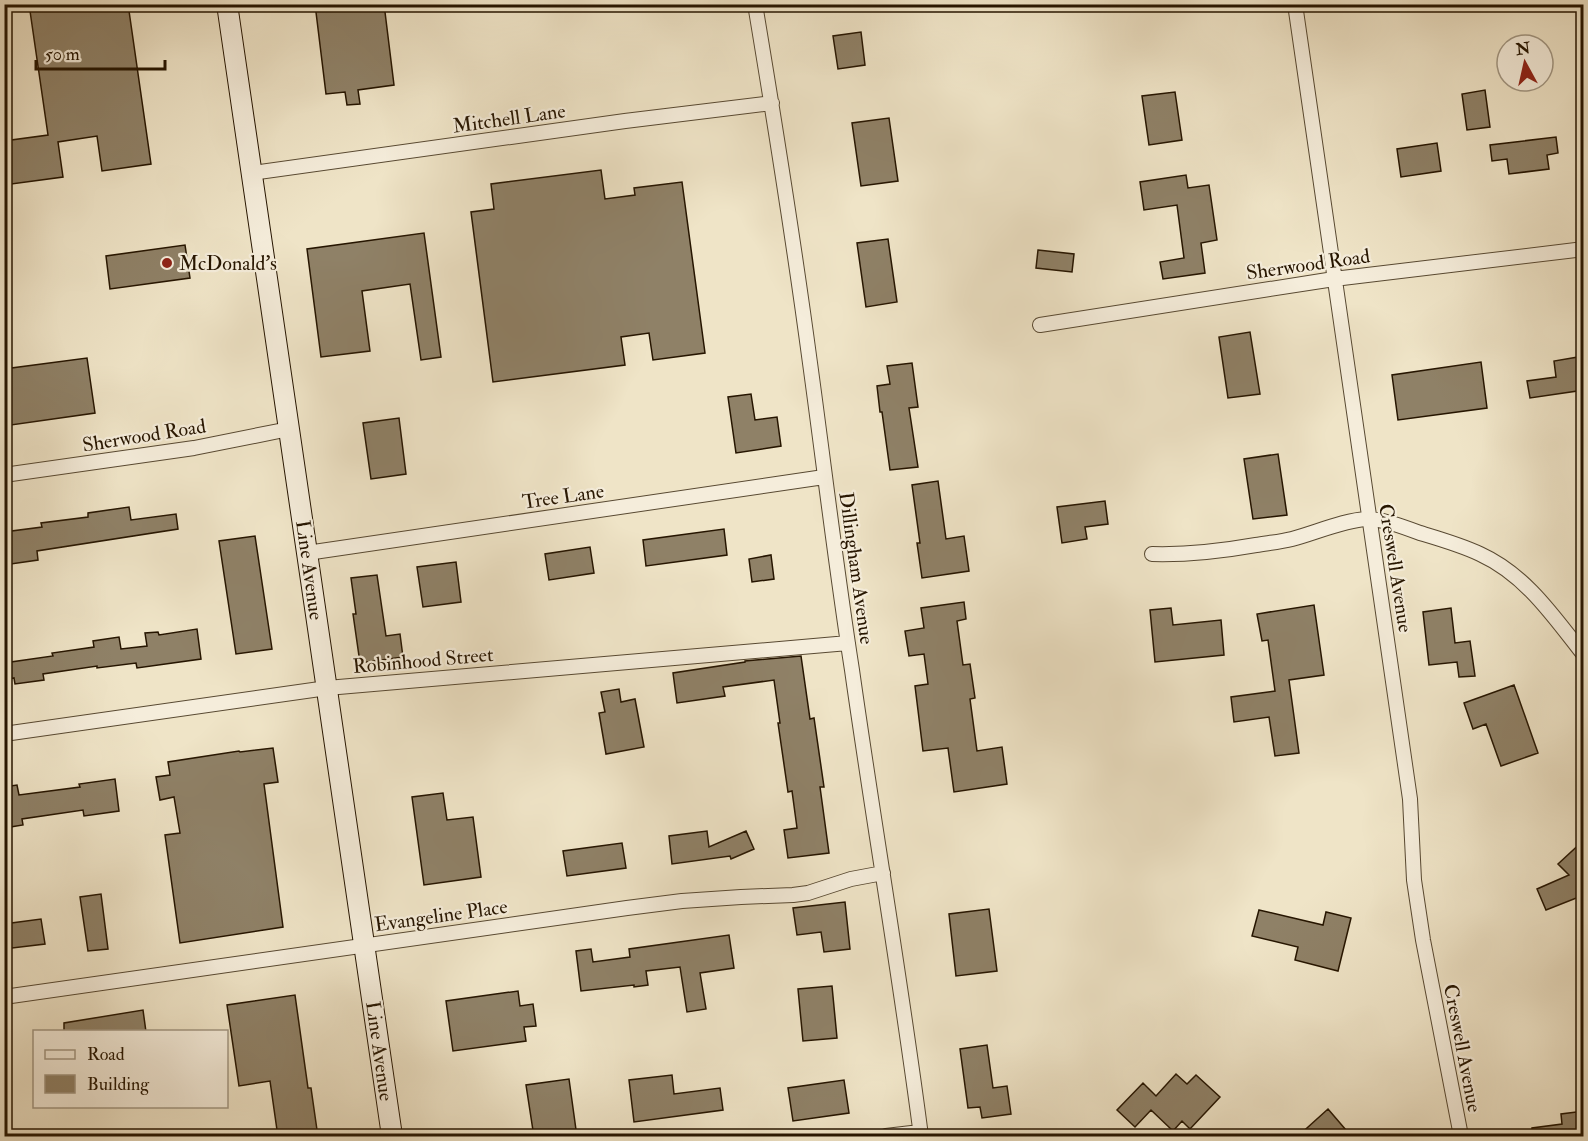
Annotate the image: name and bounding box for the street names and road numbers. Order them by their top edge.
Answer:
street label: Mitchell Lane [451,98,567,139]
street label: Sherwood Road [1245,243,1372,286]
street label: Sherwood Road [81,413,208,458]
street label: Tree Lane [521,478,606,515]
street label: Dillingham Avenue [833,490,880,646]
street label: Creswell Avenue [1373,502,1418,634]
street label: Line Avenue [290,519,329,622]
street label: Robinhood Street [352,642,495,679]
street label: Evangeline Place [373,894,509,937]
street label: Creswell Avenue [1438,982,1487,1114]
street label: Line Avenue [360,1000,399,1103]

